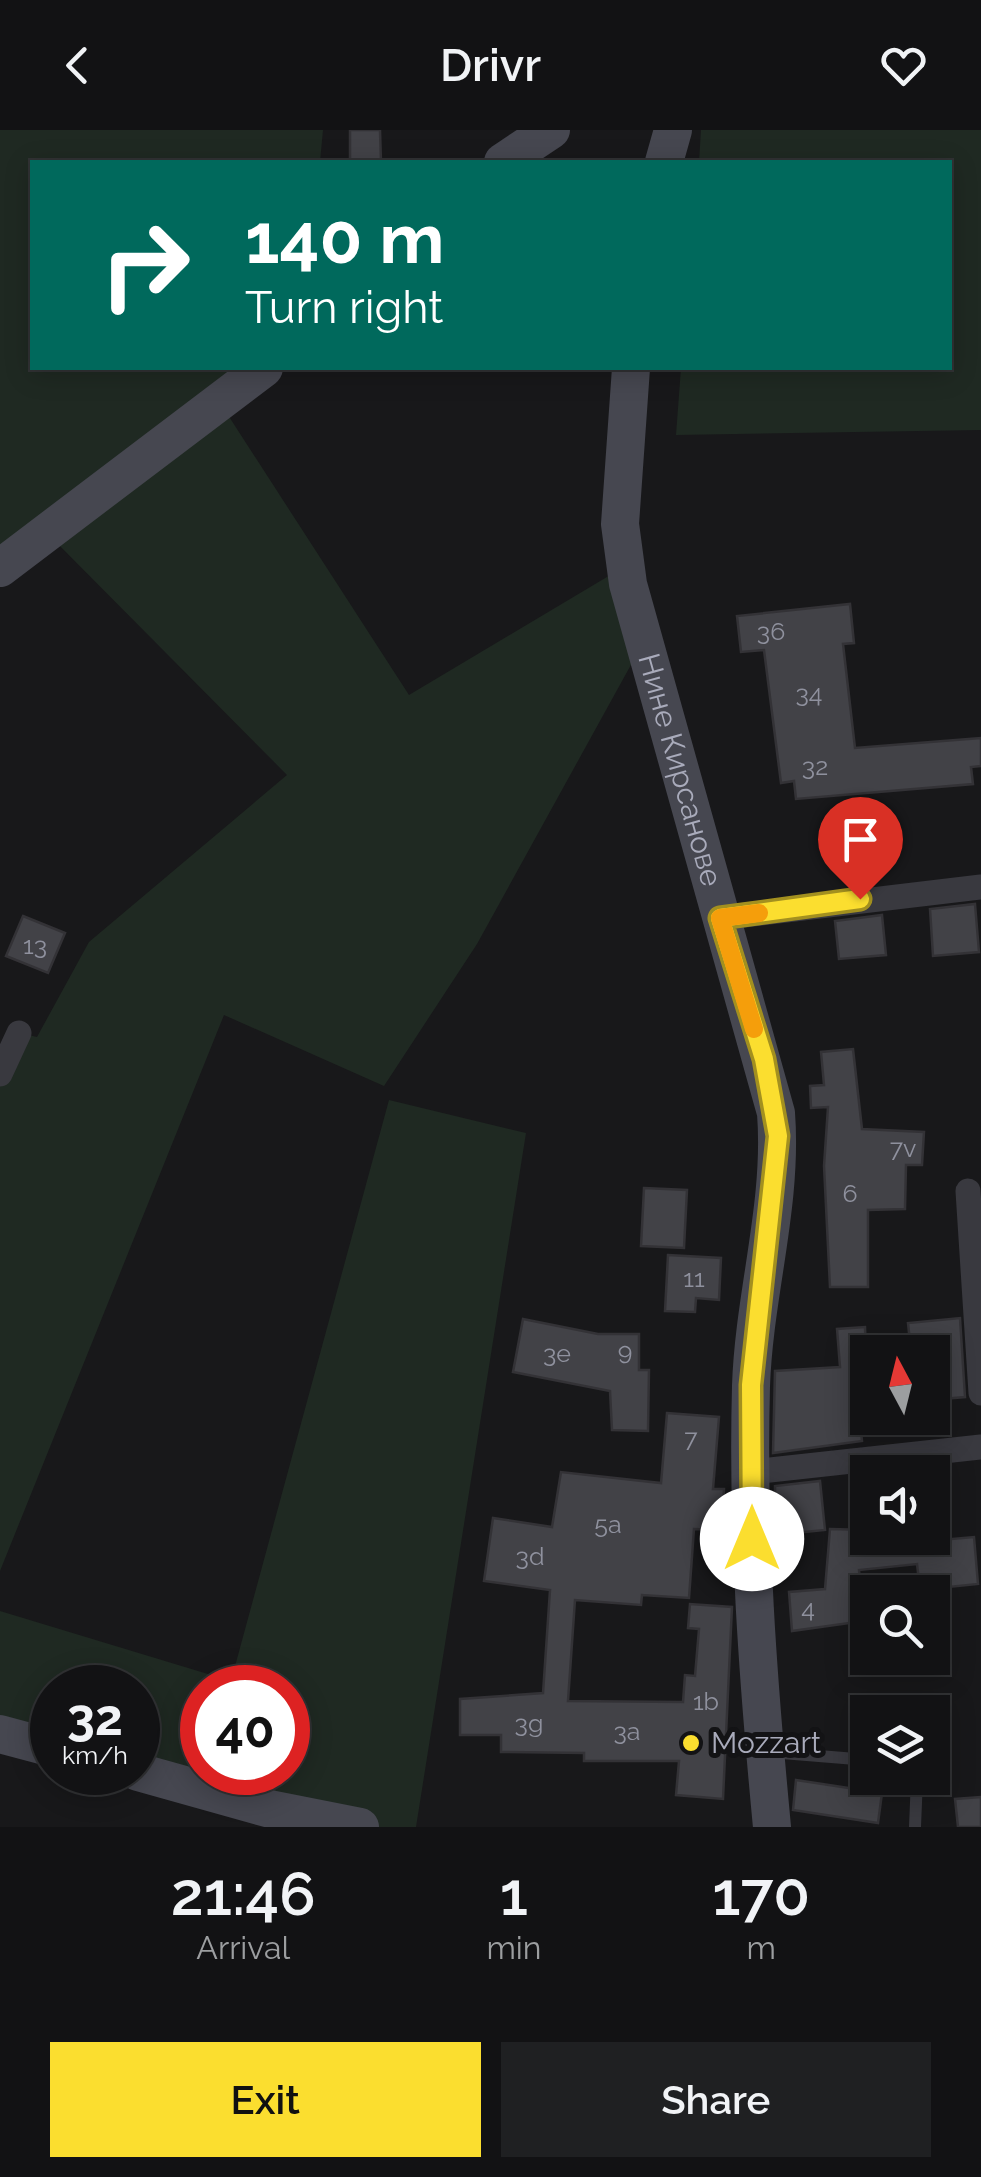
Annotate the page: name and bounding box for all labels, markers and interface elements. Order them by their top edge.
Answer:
icon: back [50,38,105,93]
icon: heart [876,38,931,93]
text: Drivr [440,39,541,92]
text: 140 m [245,197,445,279]
icon: right [80,200,210,330]
text: Turn right [245,281,443,334]
house number: 36 [757,616,785,646]
street label: Нине Кирсанове [631,650,730,890]
house number: 34 [795,678,823,708]
house number: 32 [802,751,828,781]
pin [818,797,903,900]
icon: arrive [833,812,888,867]
house number: 13 [23,930,47,960]
house number: 7v [890,1133,916,1163]
house number: 6 [842,1178,858,1208]
house number: 11 [683,1263,705,1293]
north arrow [850,1335,950,1435]
map controls [850,1335,950,1795]
house number: 9 [618,1336,632,1366]
house number: 3e [543,1338,571,1368]
house number: 7 [684,1423,698,1453]
button: sound [850,1455,950,1555]
position arrow [700,1487,804,1591]
house number: 5a [594,1509,622,1539]
house number: 3d [516,1541,544,1571]
button: search [850,1575,950,1675]
house number: 4 [801,1593,815,1623]
speed limit sign: 40 [180,1665,310,1795]
house number: 1b [693,1686,719,1716]
text: 32 [67,1688,123,1747]
button: layers [850,1695,950,1795]
house number: 3g [515,1708,543,1738]
house number: 3a [614,1716,640,1746]
place label: Mozzart [711,1725,821,1760]
marker: Mozzart [680,1732,702,1754]
text: km/h [62,1740,128,1770]
text: 21:46 [171,1859,316,1929]
text: 1 [500,1859,528,1929]
text: 170 [712,1859,810,1929]
text: Arrival [196,1929,290,1966]
text: min [486,1929,541,1966]
text: m [747,1929,776,1966]
button: Exit [50,2042,481,2157]
button: Share [501,2042,931,2157]

